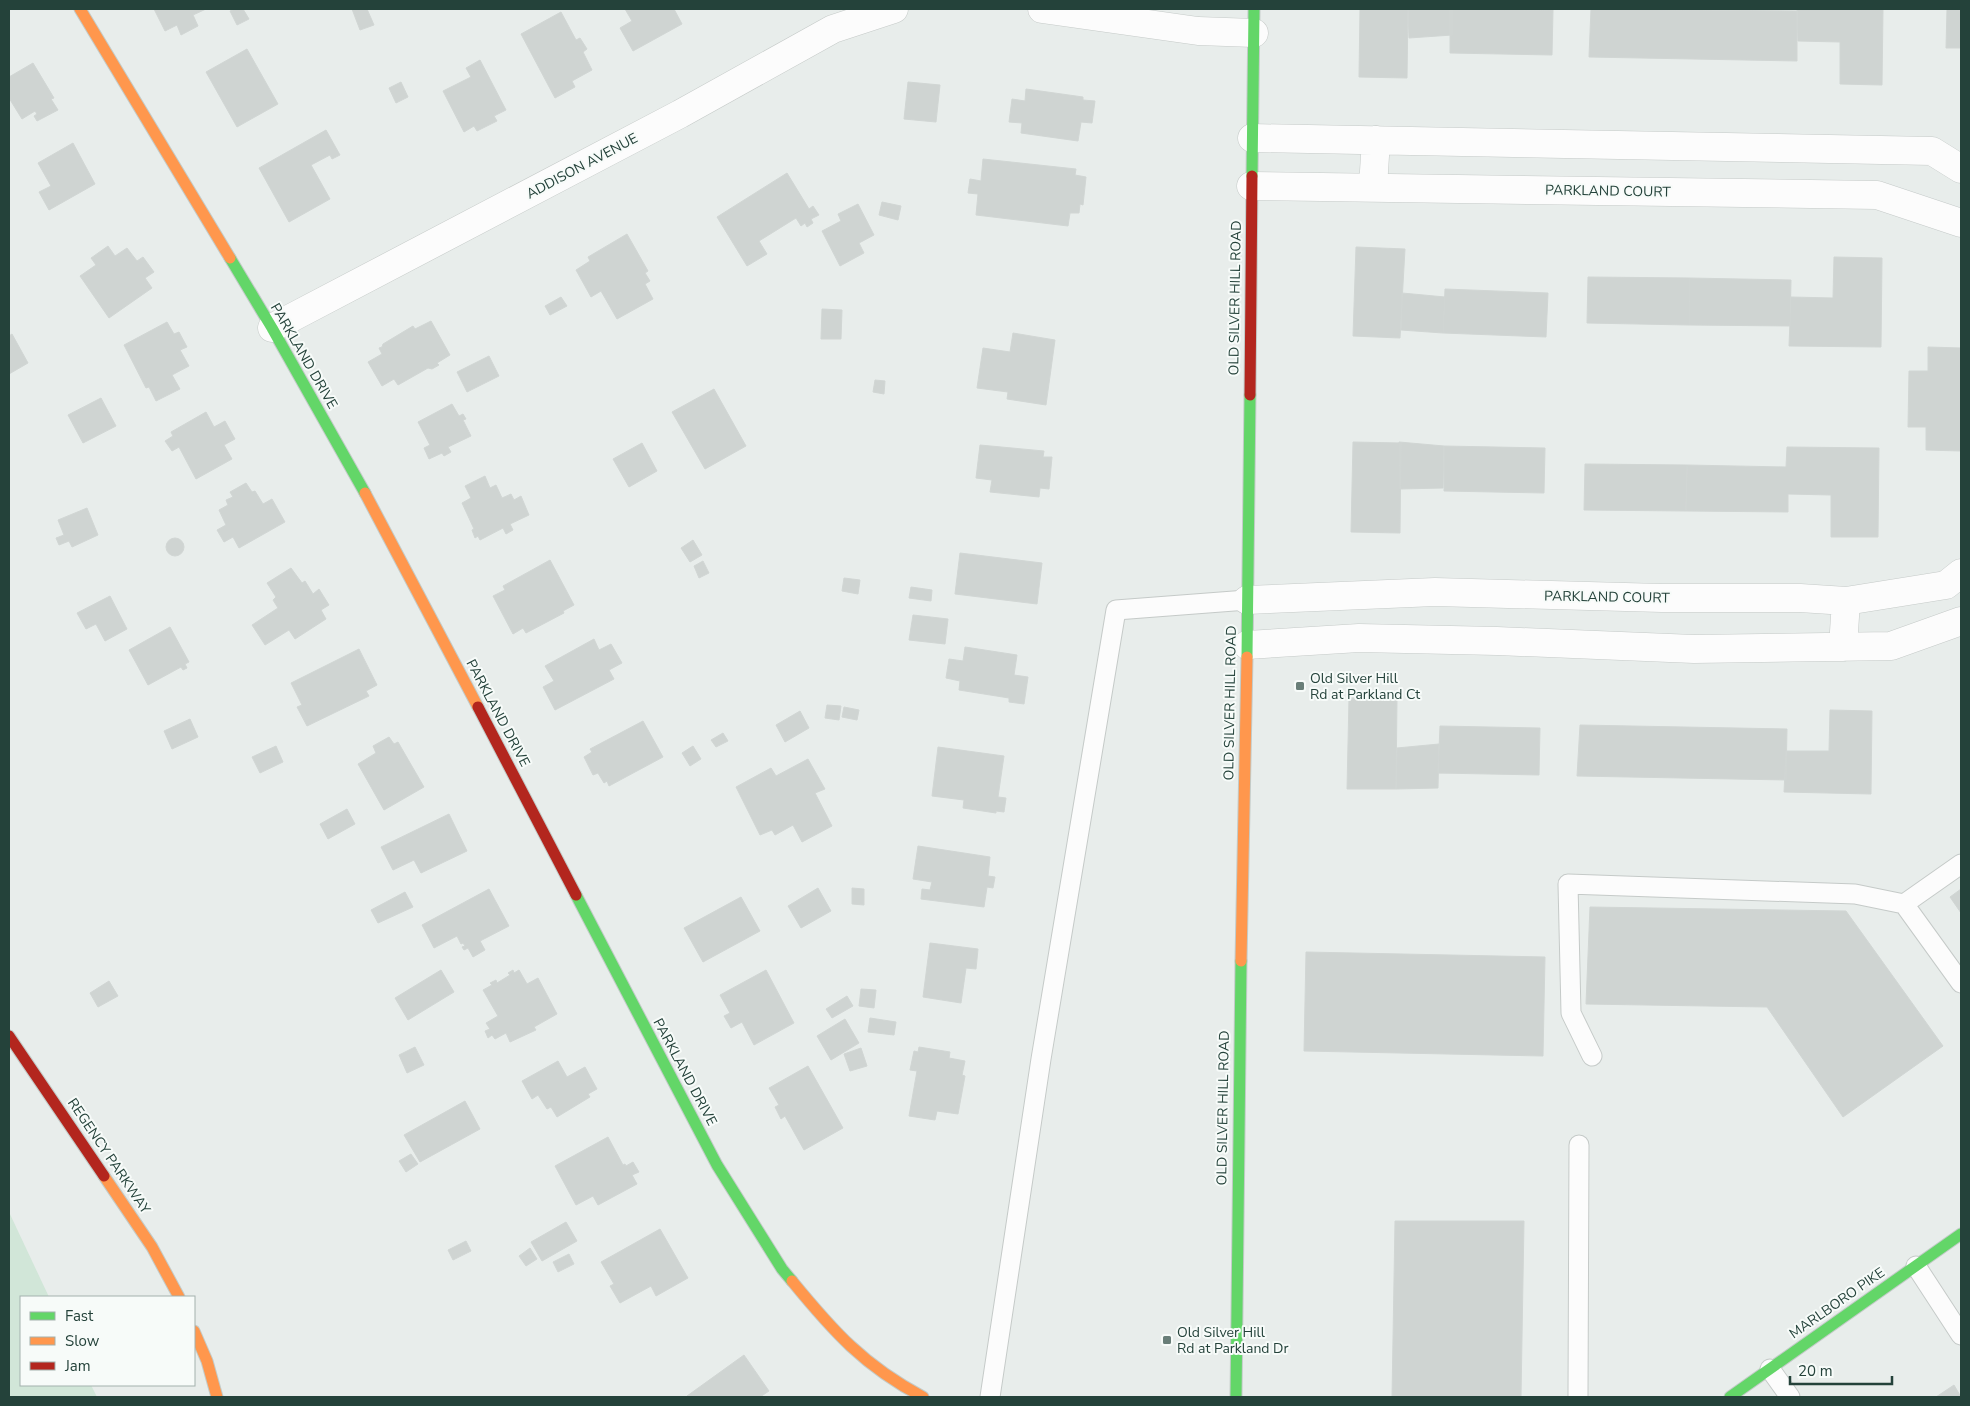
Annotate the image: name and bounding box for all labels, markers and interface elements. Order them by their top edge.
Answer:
street label: ADDISON AVENUE [523,129,641,203]
street label: PARKLAND COURT [1545,180,1672,202]
street label: OLD SILVER HILL ROAD [1224,220,1246,376]
street label: PARKLAND DRIVE [266,300,342,412]
street label: PARKLAND COURT [1544,586,1671,608]
street label: OLD SILVER HILL ROAD [1219,625,1241,781]
street label: PARKLAND DRIVE [462,656,534,770]
place label: Old Silver Hill Rd at Parkland Ct [1310,669,1420,704]
marker: Old Silver Hill Rd at Parkland Ct [1294,680,1306,692]
street label: PARKLAND DRIVE [649,1015,721,1129]
street label: OLD SILVER HILL ROAD [1212,1030,1234,1186]
street label: REGENCY PARKWAY [63,1094,155,1218]
street label: MARLBORO PIKE [1786,1263,1888,1343]
legend [20,1296,195,1386]
text: Fast [65,1306,94,1326]
place label: Old Silver Hill Rd at Parkland Dr [1177,1323,1289,1358]
text: Slow [65,1331,100,1351]
marker: Old Silver Hill Rd at Parkland Dr [1161,1334,1173,1346]
scale bar [1790,1354,1892,1386]
text: Jam [64,1356,91,1376]
text: 20 m [1798,1361,1833,1381]

